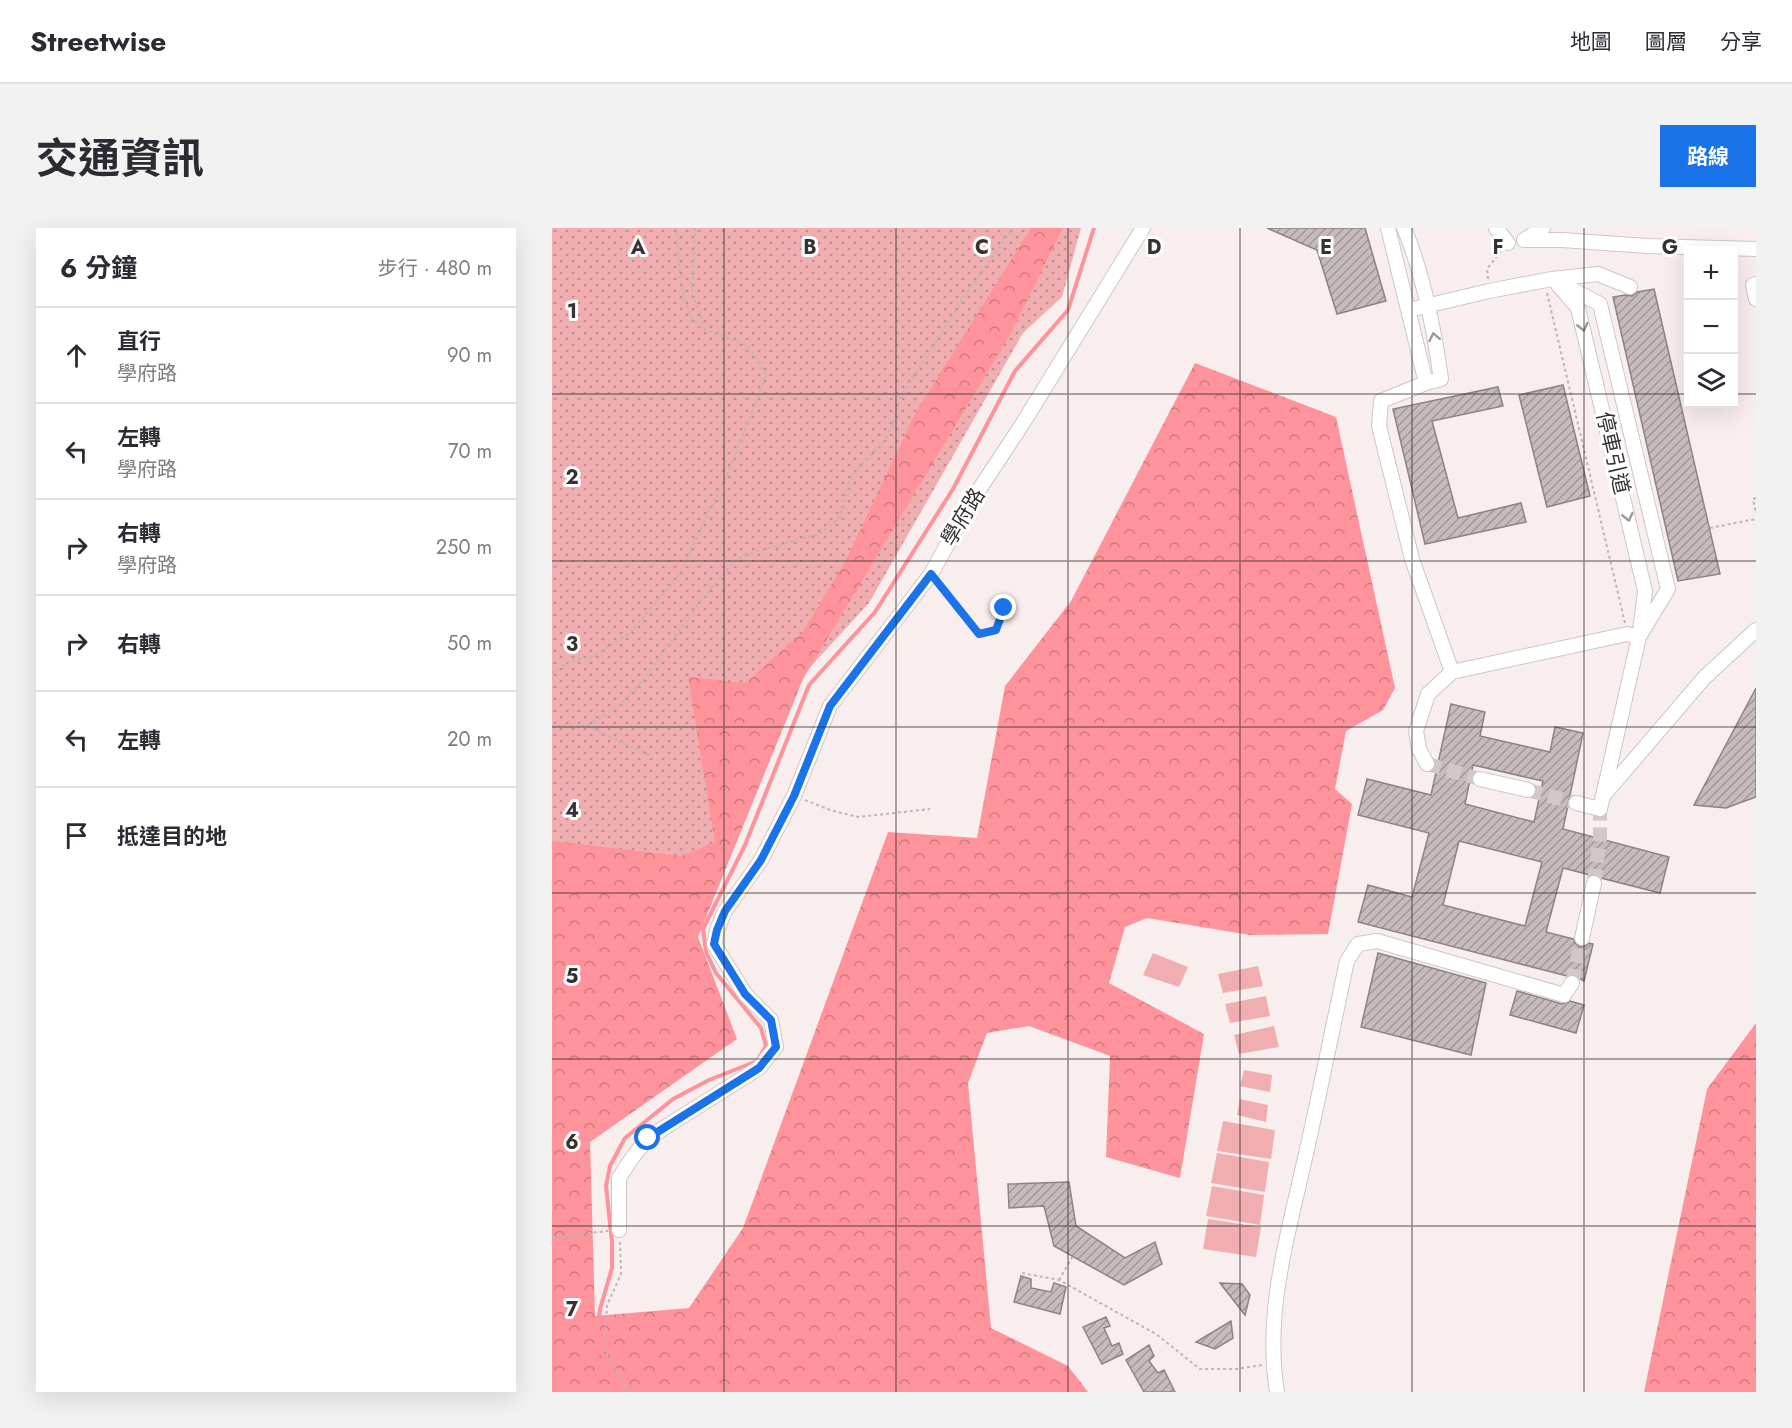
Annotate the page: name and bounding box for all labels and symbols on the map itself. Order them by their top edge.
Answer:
text: A [630,233,646,262]
text: B [803,233,817,262]
text: C [975,233,989,262]
text: D [1147,233,1161,262]
text: E [1320,233,1332,262]
text: F [1492,233,1504,262]
text: G [1662,233,1678,262]
text: 1 [567,297,577,326]
one-way arrow [1576,322,1589,332]
one-way arrow [1428,332,1441,342]
street label: 停車引道 [1589,409,1637,497]
text: 2 [565,463,579,492]
street label: 學府路 [934,482,992,552]
one-way arrow [1620,512,1633,522]
route end [990,594,1016,620]
text: 3 [566,630,578,659]
text: 4 [565,796,579,825]
text: 5 [566,962,579,991]
route start [634,1124,660,1150]
text: 6 [565,1128,579,1157]
text: 7 [566,1295,579,1324]

